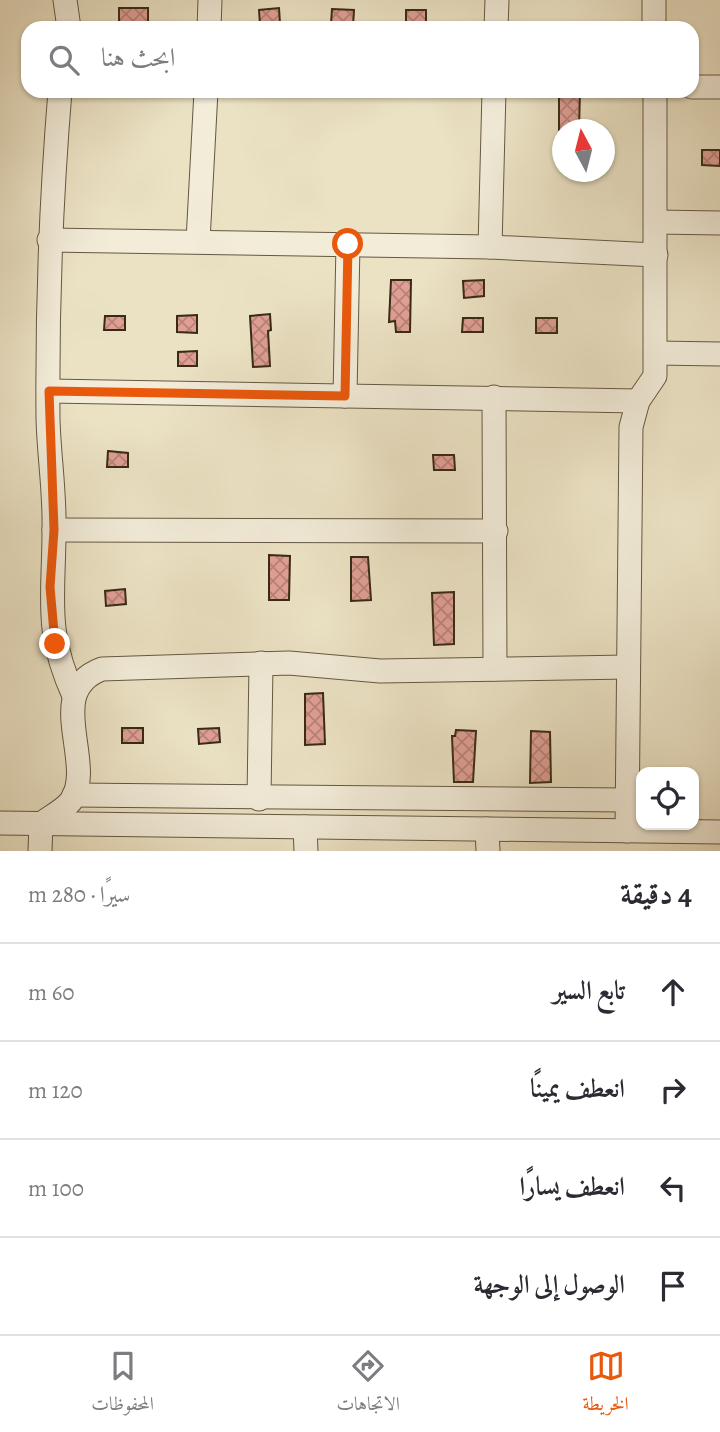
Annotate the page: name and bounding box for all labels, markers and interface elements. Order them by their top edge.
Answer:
search box [21,21,699,98]
text: ابحث هنا [101,40,176,75]
icon: search [45,41,83,79]
north arrow [552,119,615,182]
route start [332,228,363,259]
route end [39,628,70,659]
map controls [636,767,699,830]
button: locate [636,767,699,830]
text: 4 دقيقة [620,874,692,914]
text: سيرًا · 280 m [28,879,130,910]
text: تابع السير [553,973,625,1008]
icon: ahead [654,973,692,1011]
text: 60 m [28,977,75,1008]
text: انعطف يمينًا [530,1071,625,1106]
icon: right [654,1071,692,1109]
text: 120 m [28,1075,83,1106]
text: انعطف يسارًا [519,1169,625,1204]
icon: left [654,1169,692,1207]
text: 100 m [28,1173,84,1204]
text: الوصول إلى الوجهة [473,1267,625,1302]
icon: arrive [654,1267,692,1305]
tab: المحفوظات [91,1347,154,1422]
tab: الاتجاهات [337,1347,400,1422]
tab: الخريطة [582,1347,629,1422]

